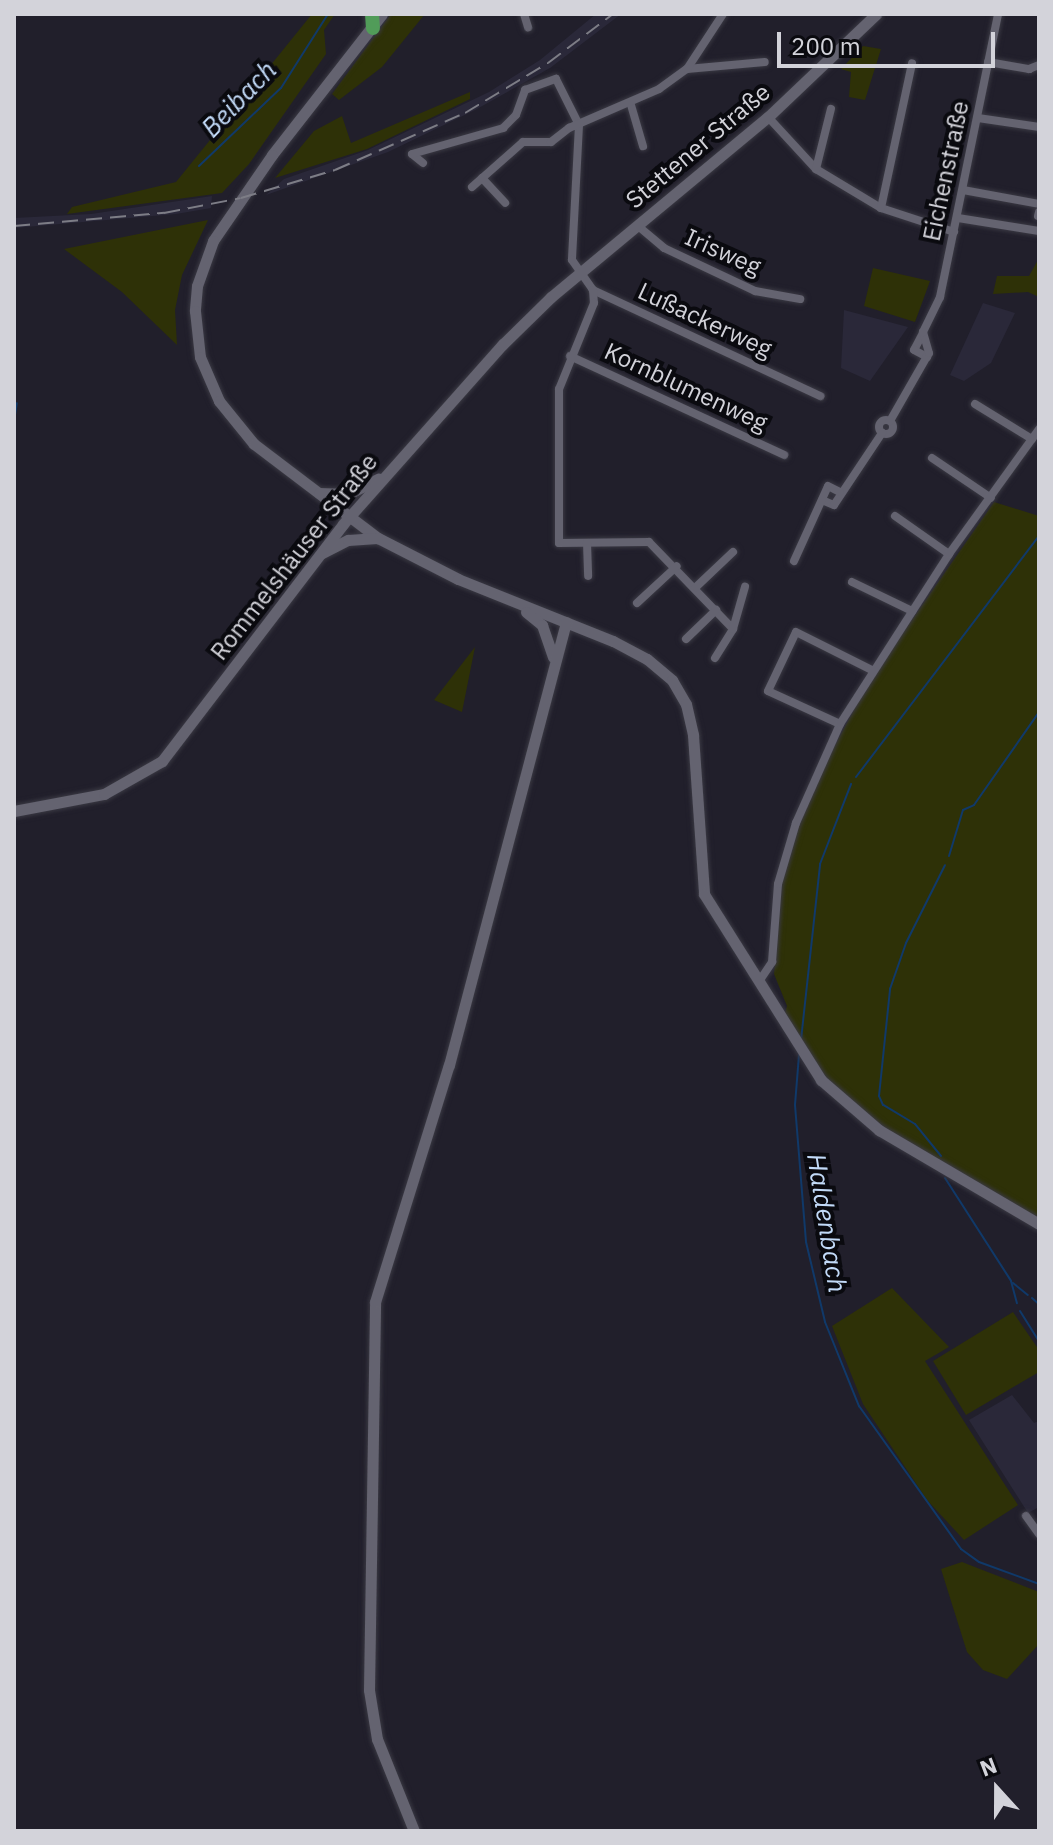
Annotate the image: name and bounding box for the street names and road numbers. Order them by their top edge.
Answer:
street label: Stettener Straße [620,77,776,215]
street label: Eichenstraße [917,98,975,244]
street label: Irisweg [681,223,765,281]
street label: Lußackerweg [633,276,777,364]
street label: Kornblumenweg [600,337,772,437]
street label: Rommelshäuser Straße [205,448,383,666]

